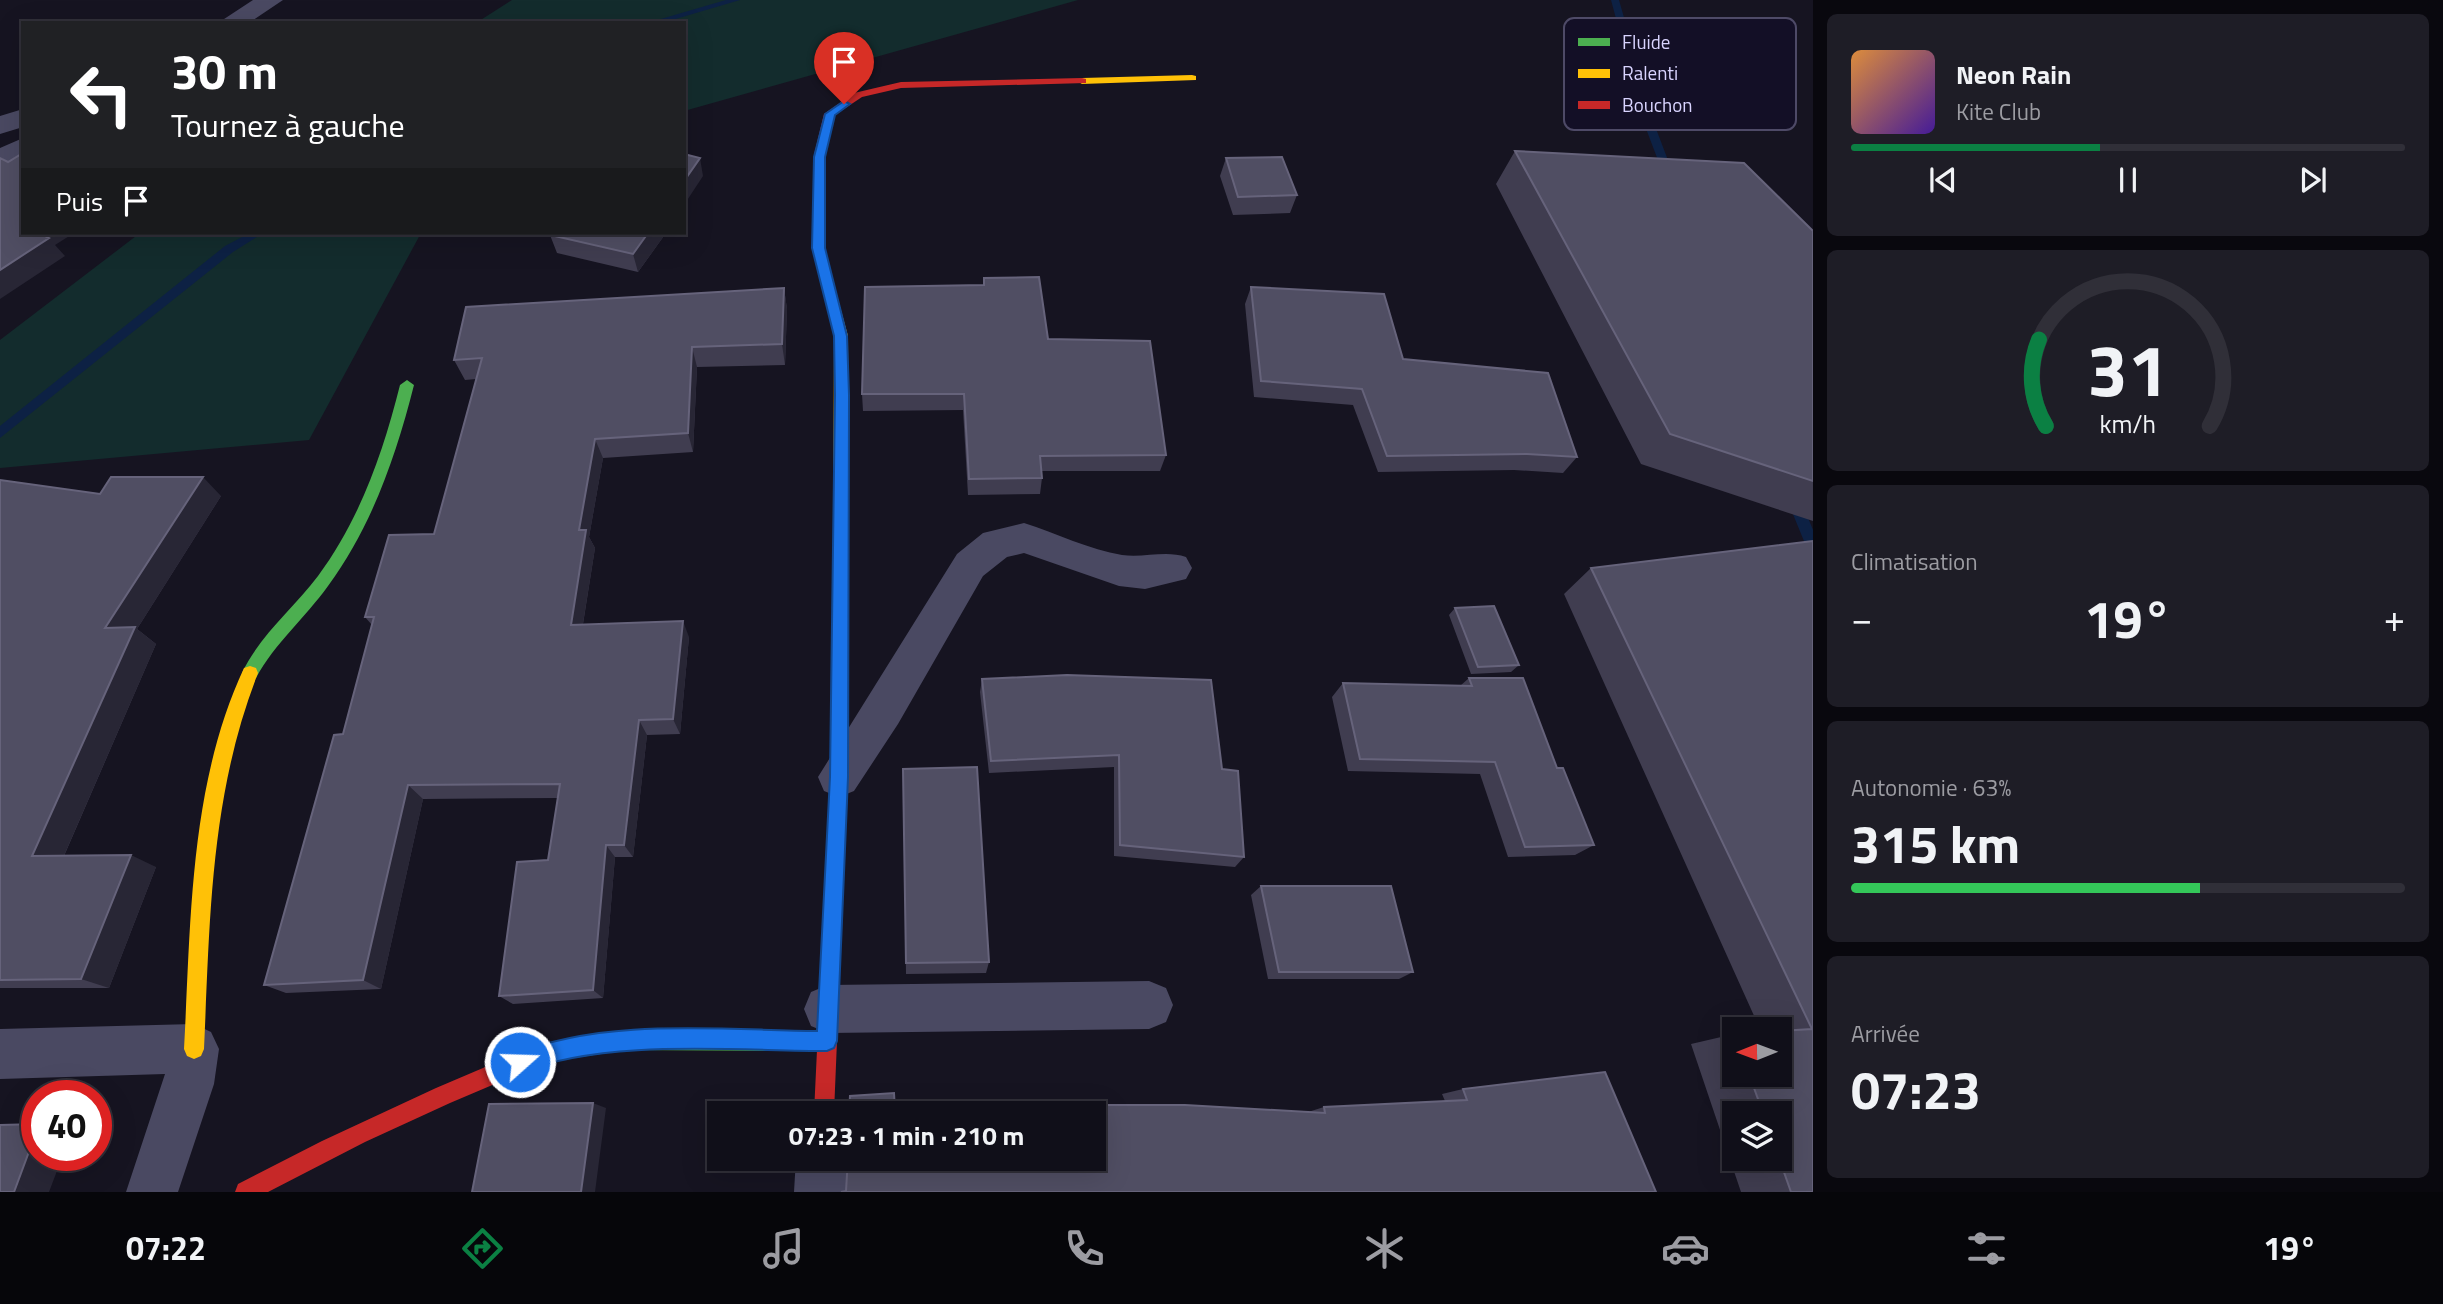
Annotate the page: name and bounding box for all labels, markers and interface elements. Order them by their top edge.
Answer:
legend [1564,18,1796,130]
text: Fluide [1622,27,1670,56]
pin [814,32,874,104]
text: 30 m [171,33,278,108]
icon: arrive [825,43,863,81]
icon: left [56,49,147,140]
text: Neon Rain [1956,55,2071,94]
text: Ralenti [1622,58,1678,87]
text: Bouchon [1622,90,1693,119]
text: Kite Club [1956,94,2041,129]
text: Tournez à gauche [171,101,405,149]
icon: previous [1924,161,1962,199]
icon: pause [2109,161,2147,199]
icon: next [2294,161,2332,199]
text: Puis [56,182,103,221]
icon: arrive [117,182,155,220]
text: 31 [2087,315,2169,425]
text: km/h [2100,405,2156,443]
text: Climatisation [1851,544,1978,579]
text: 19° [2084,579,2172,658]
text: − [1851,589,1872,647]
text: + [2384,589,2405,647]
text: Autonomie · 63% [1851,770,2011,805]
text: 315 km [1851,804,2020,883]
text: Arrivée [1851,1016,1920,1051]
north arrow [1722,1017,1792,1087]
map controls [1722,1017,1792,1171]
position arrow [483,1025,557,1099]
text: 07:23 [1851,1050,1981,1129]
speed limit sign: 40 [21,1080,112,1171]
button: layers [1722,1101,1792,1171]
text: 07:23 · 1 min · 210 m [789,1116,1024,1155]
text: 07:22 [126,1224,206,1272]
icon: directions [458,1224,507,1273]
icon: music [759,1224,808,1273]
icon: phone [1060,1224,1109,1273]
icon: climate [1360,1224,1409,1273]
icon: car [1661,1224,1710,1273]
icon: filters [1962,1224,2011,1273]
text: 19° [2263,1224,2317,1272]

